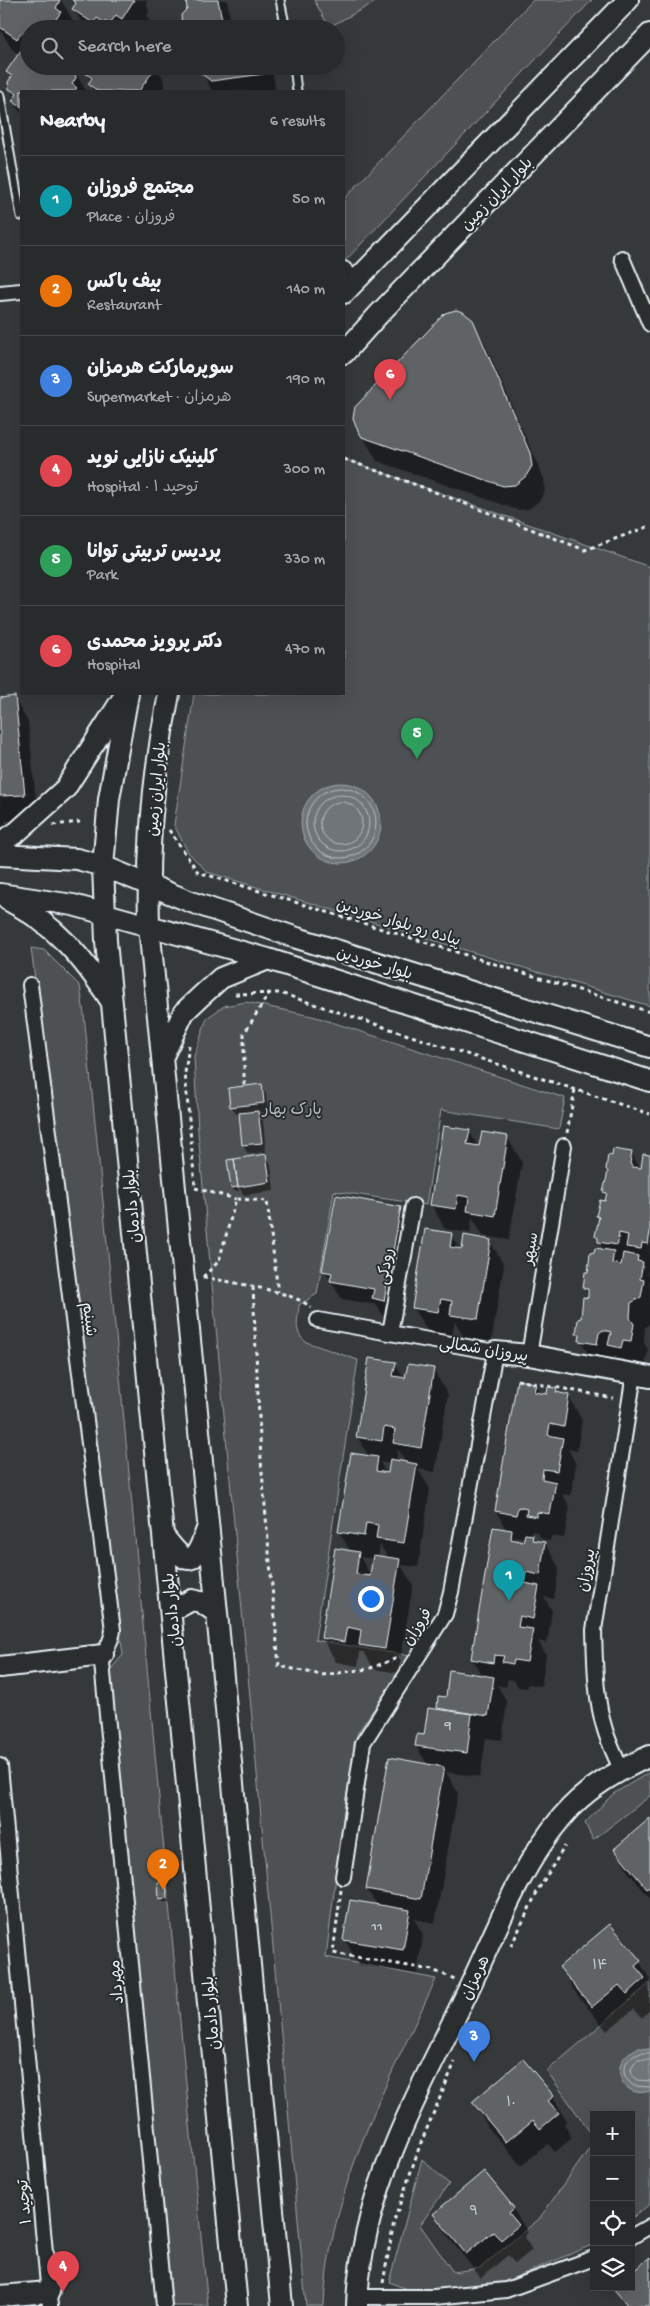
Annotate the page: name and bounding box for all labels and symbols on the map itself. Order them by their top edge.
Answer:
street label: بلوار ایران زمین [459,155,538,236]
pin: 6 [374,359,406,400]
pin: 5 [401,718,433,759]
street label: بلوار ایران زمین [145,741,172,837]
street label: پیاده رو بلوار خوردین [333,896,463,952]
street label: بلوار خوردین [334,945,414,986]
park label: پارک بهار [260,1102,322,1121]
street label: بلوار دادمان [122,1168,147,1243]
street label: سپهر [520,1231,545,1268]
street label: رودکی [375,1247,400,1286]
street label: شبنم [76,1301,99,1338]
street label: پیروزان شمالی [438,1335,529,1368]
street label: پیروزان [575,1547,602,1594]
pin: 1 [493,1560,525,1601]
street label: بلوار دادمان [161,1572,188,1648]
your location [358,1586,384,1612]
street label: فروزان [400,1605,438,1650]
house number: 9 [443,1718,452,1735]
pin: 2 [147,1849,179,1890]
house number: 11 [370,1919,383,1936]
street label: هرمزان [459,1953,496,2004]
house number: ۱۴ [592,1958,608,1975]
street label: مهرداد [107,1959,130,2005]
street label: بلوار دادمان [201,1975,226,2050]
pin: 3 [458,2021,490,2062]
house number: ۱۰ [506,2095,516,2112]
street label: توحید ۱ [15,2178,38,2225]
house number: ۹ [470,2204,478,2221]
pin: 4 [47,2251,79,2292]

